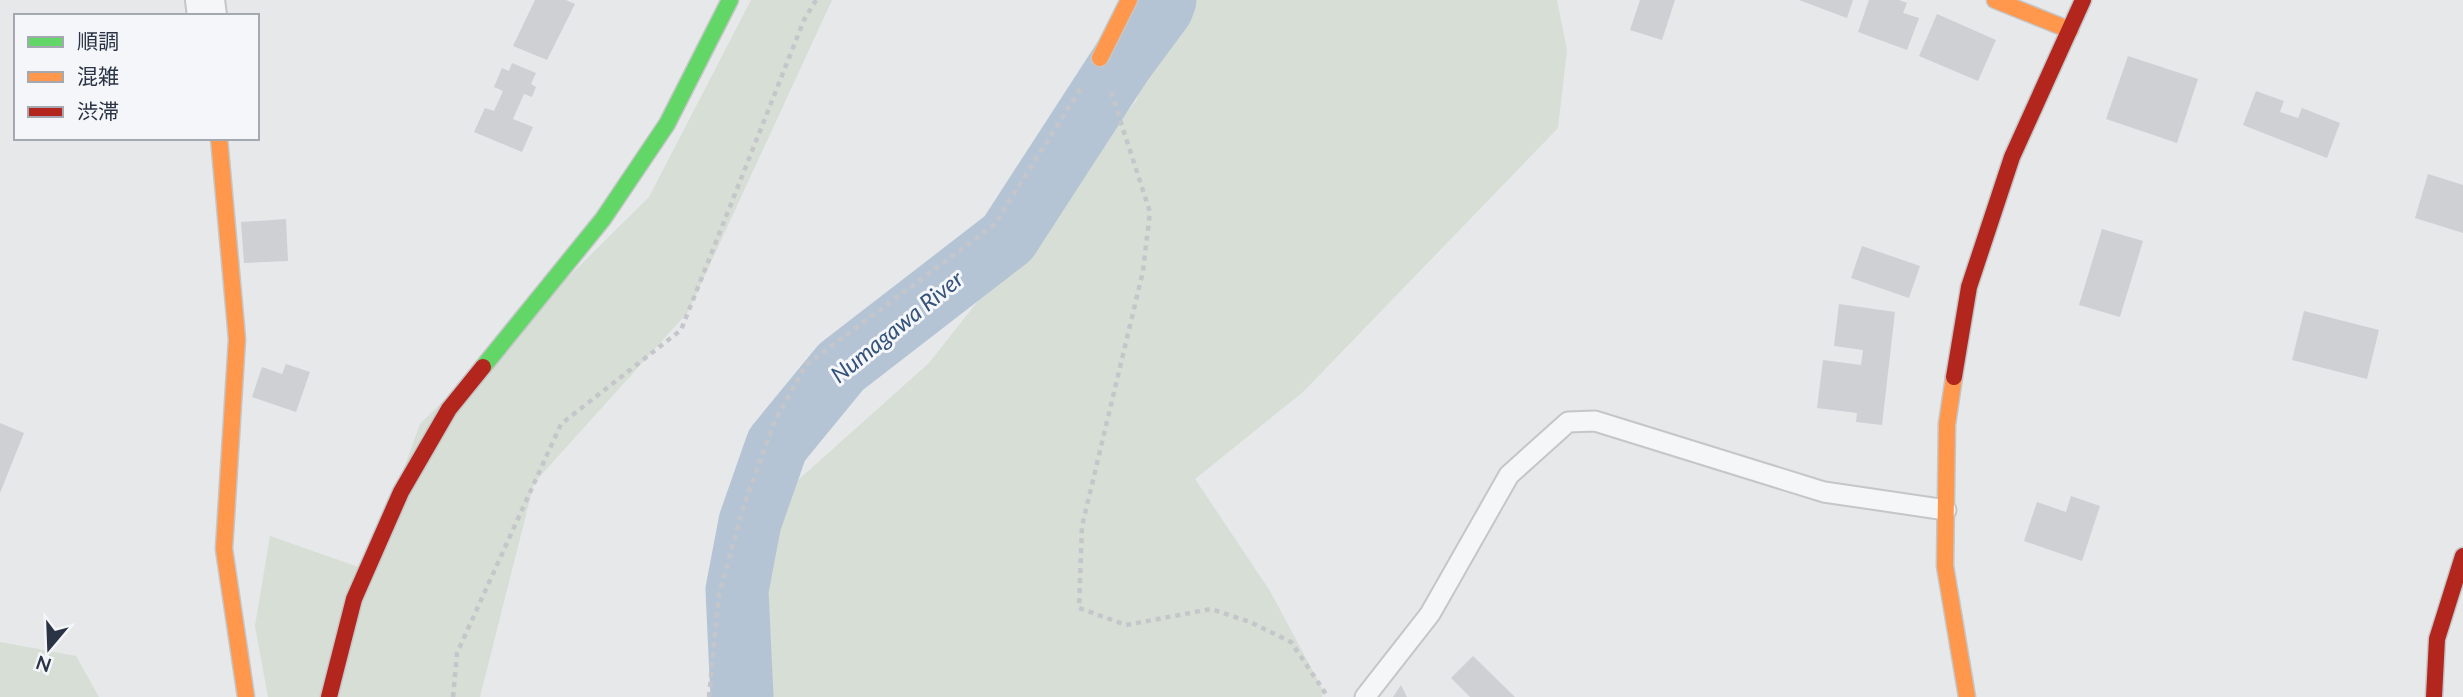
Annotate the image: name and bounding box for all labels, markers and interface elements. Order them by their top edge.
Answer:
legend [14,14,259,140]
text: 順調 [77,28,119,53]
text: 混雑 [77,63,119,88]
text: 渋滞 [77,98,119,123]
water label: Numagawa River [824,264,969,388]
north arrow [14,613,84,683]
text: N [33,651,54,678]

